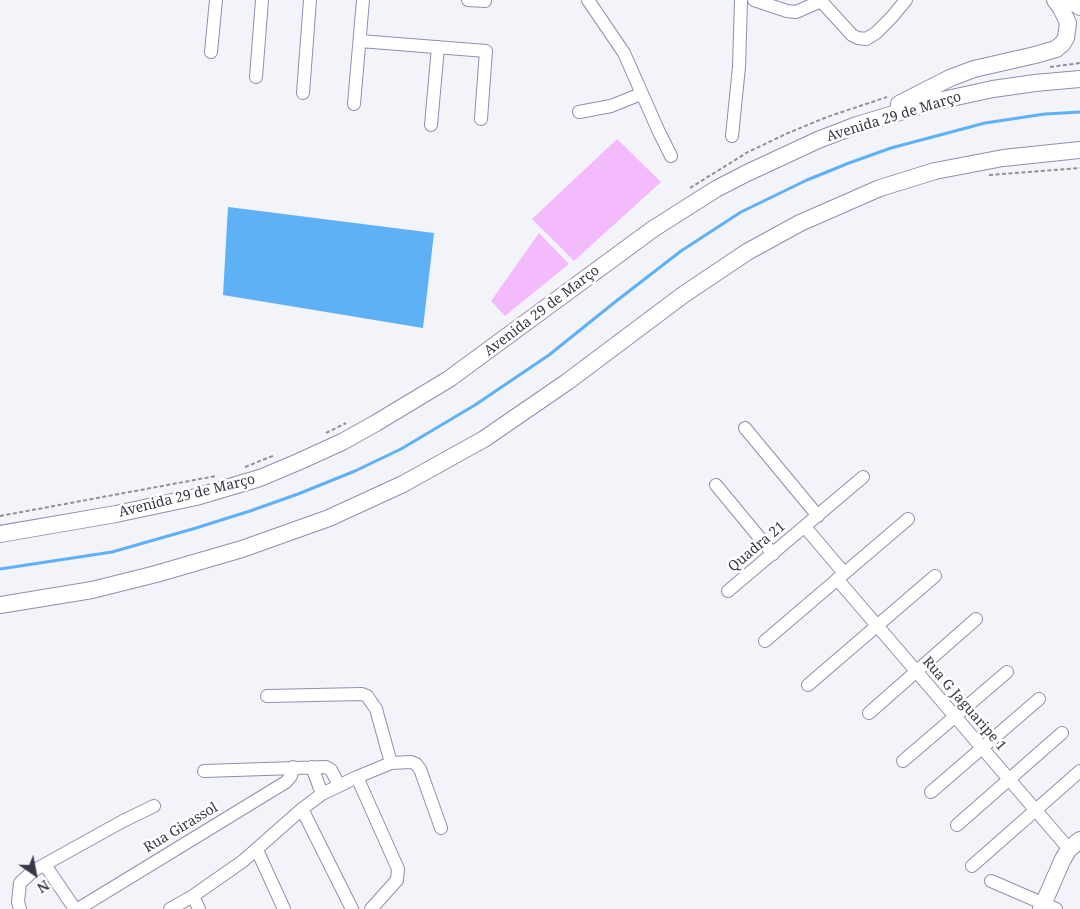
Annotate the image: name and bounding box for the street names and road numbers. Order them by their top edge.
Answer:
street label: Avenida 29 de Março [825,89,963,145]
street label: Avenida 29 de Março [481,262,603,360]
street label: Avenida 29 de Março [117,471,257,521]
street label: Quadra 21 [725,518,789,576]
street label: Rua G Jaguaripe 1 [919,654,1009,754]
street label: Rua Girassol [141,799,221,857]

